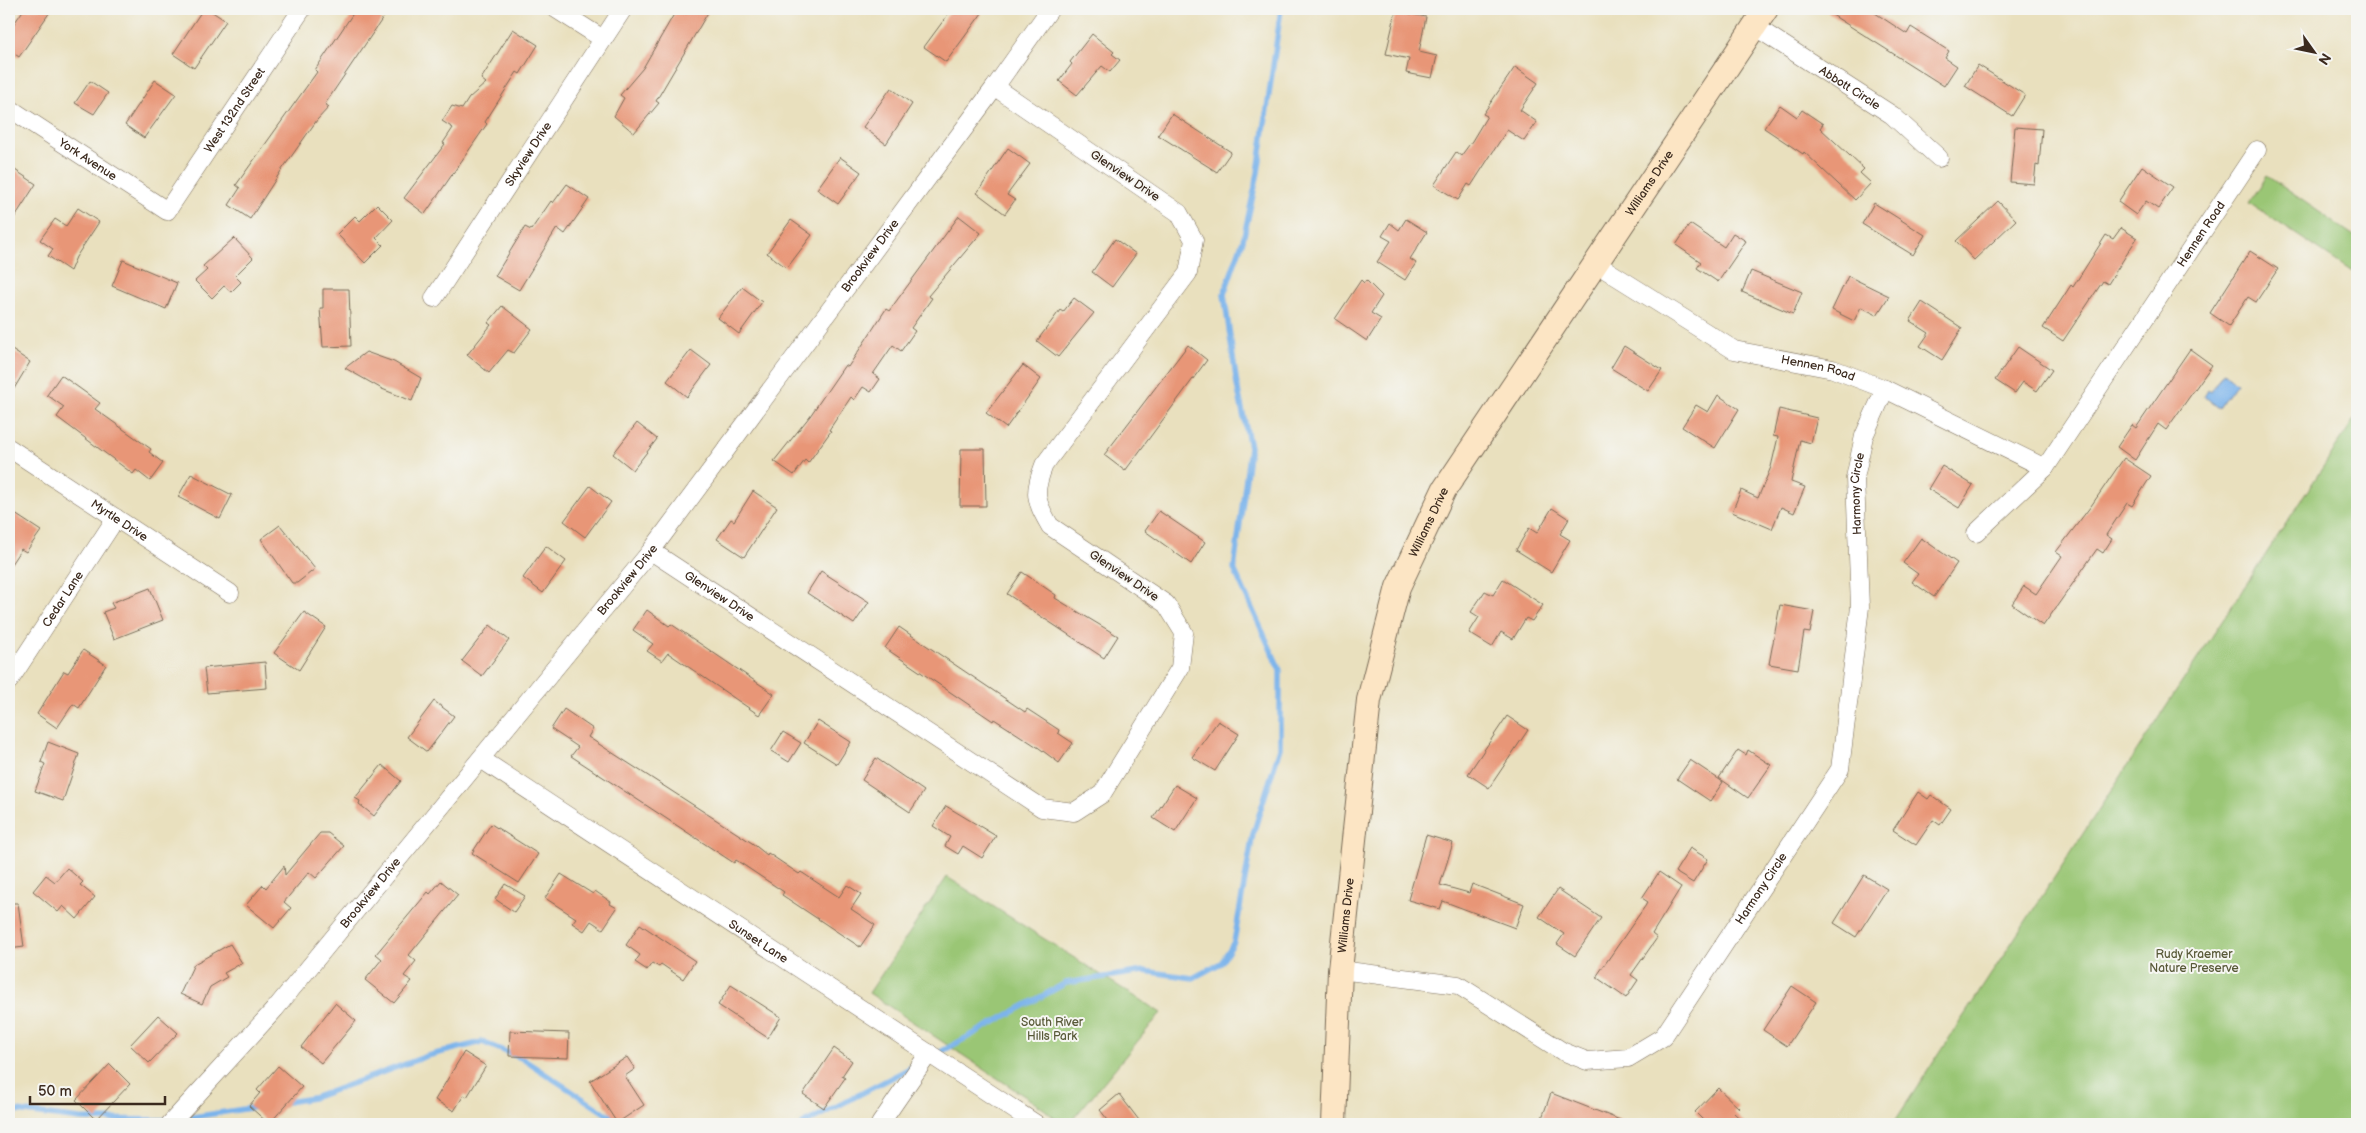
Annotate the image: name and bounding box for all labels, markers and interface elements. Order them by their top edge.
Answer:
north arrow [2288,28,2338,78]
text: N [2314,50,2334,68]
street label: Abbott Circle [1816,63,1883,113]
street label: West 132nd Street [201,64,268,155]
street label: Skyview Drive [502,119,555,189]
street label: York Avenue [55,134,120,184]
street label: Glenview Drive [1087,147,1163,205]
street label: Williams Drive [1622,148,1677,219]
street label: Hennen Road [2174,198,2228,270]
street label: Brookview Drive [838,216,902,295]
street label: Hennen Road [1780,352,1857,384]
street label: Harmony Circle [1847,451,1868,535]
street label: Williams Drive [1406,485,1452,560]
street label: Myrtle Drive [88,496,151,545]
street label: Brookview Drive [594,541,661,618]
street label: Glenview Drive [1086,547,1162,605]
street label: Cedar Lane [39,568,87,630]
street label: Glenview Drive [682,568,757,624]
street label: Harmony Circle [1732,850,1790,927]
street label: Brookview Drive [337,854,404,931]
street label: Williams Drive [1334,877,1357,954]
street label: Sunset Lane [726,916,791,966]
park label: Rudy Kraemer Nature Preserve [2149,947,2239,976]
park label: South River Hills Park [1021,1015,1084,1044]
scale bar [30,1073,165,1105]
text: 50 m [38,1082,72,1101]

